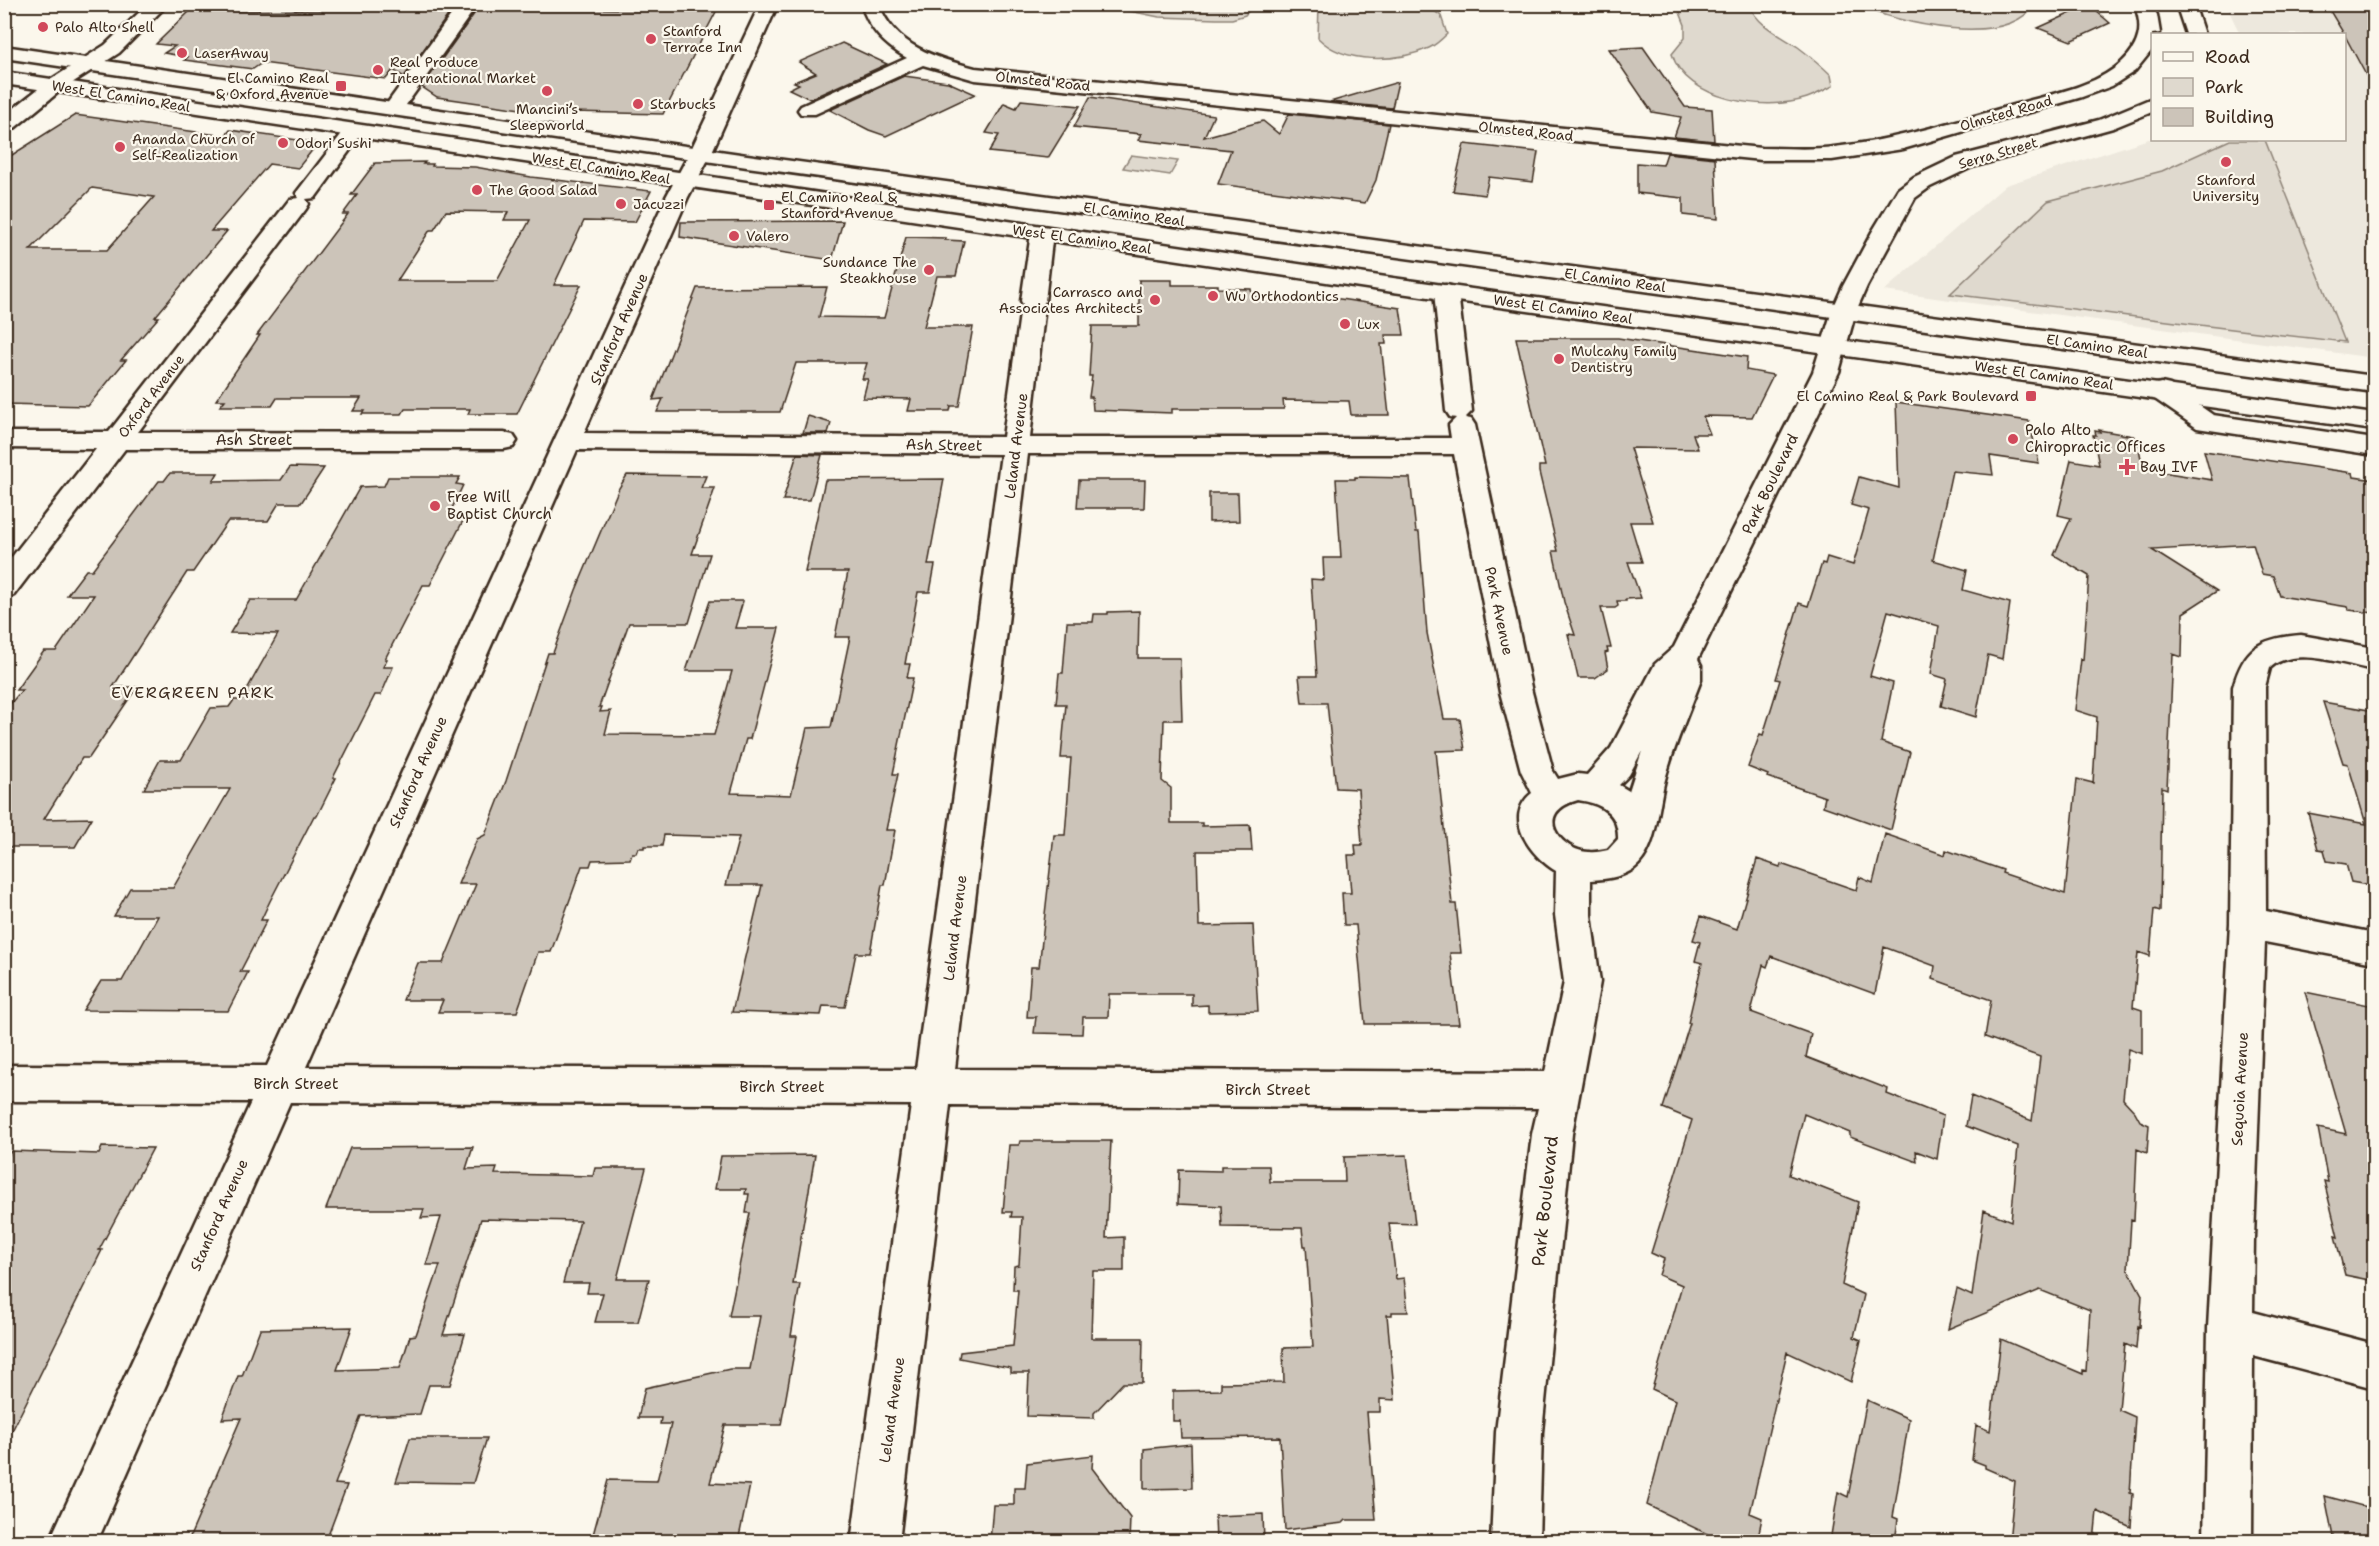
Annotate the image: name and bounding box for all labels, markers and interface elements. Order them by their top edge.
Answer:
place label: Palo Alto Shell [55,18,155,36]
marker: Palo Alto Shell [36,20,50,34]
place label: Stanford Terrace Inn [663,22,743,56]
marker: Stanford Terrace Inn [644,32,658,46]
legend [2151,33,2346,141]
place label: LaserAway [194,44,269,62]
text: Road [2205,45,2250,69]
marker: LaserAway [175,46,189,60]
place label: Real Produce International Market [390,53,536,87]
marker: Real Produce International Market [371,63,385,77]
street label: Olmsted Road [995,67,1092,95]
place label: El Camino Real & Oxford Avenue [216,69,330,103]
text: Park [2205,75,2244,99]
street label: West El Camino Real [50,76,192,116]
marker: El Camino Real & Oxford Avenue [334,79,348,93]
marker: Mancini’s Sleepworld [540,84,554,98]
street label: Olmsted Road [1958,91,2054,135]
place label: Starbucks [650,95,716,113]
marker: Starbucks [631,97,645,111]
place label: Mancini’s Sleepworld [510,100,584,134]
text: Building [2205,105,2274,129]
street label: Olmsted Road [1478,117,1575,145]
place label: Ananda Church of Self-Realization [132,130,256,164]
street label: Serra Street [1956,133,2040,173]
place label: Odori Sushi [295,134,372,152]
marker: Odori Sushi [276,136,290,150]
marker: Ananda Church of Self-Realization [113,140,127,154]
street label: West El Camino Real [530,148,672,188]
marker: Stanford University [2219,155,2233,169]
place label: Stanford University [2193,171,2259,205]
place label: The Good Salad [489,181,598,199]
marker: The Good Salad [470,183,484,197]
place label: El Camino Real & Stanford Avenue [781,188,897,222]
place label: Jacuzzi [633,195,684,213]
marker: Jacuzzi [614,197,628,211]
marker: El Camino Real & Stanford Avenue [762,198,776,212]
street label: El Camino Real [1082,198,1187,230]
street label: West El Camino Real [1011,220,1154,258]
place label: Valero [746,227,789,245]
marker: Valero [727,229,741,243]
place label: Sundance The Steakhouse [823,253,917,287]
marker: Sundance The Steakhouse [922,263,936,277]
street label: El Camino Real [1563,264,1668,296]
street label: Stanford Avenue [585,270,653,388]
place label: Carrasco and Associates Architects [999,283,1143,317]
place label: Wu Orthodontics [1225,287,1339,305]
marker: Wu Orthodontics [1206,289,1220,303]
street label: West El Camino Real [1492,290,1635,328]
marker: Carrasco and Associates Architects [1148,293,1162,307]
place label: Lux [1357,315,1380,333]
marker: Lux [1338,317,1352,331]
street label: El Camino Real [2045,330,2150,362]
place label: Mulcahy Family Dentistry [1571,342,1677,376]
street label: Oxford Avenue [114,351,188,441]
marker: Mulcahy Family Dentistry [1552,352,1566,366]
street label: West El Camino Real [1973,356,2116,394]
place label: El Camino Real & Park Boulevard [1797,387,2019,405]
marker: El Camino Real & Park Boulevard [2024,389,2038,403]
street label: Leland Avenue [1000,392,1032,500]
place label: Palo Alto Chiropractic Offices [2025,420,2166,457]
street label: Ash Street [216,430,292,450]
street label: Park Boulevard [1737,430,1803,538]
marker: Palo Alto Chiropractic Offices [2006,432,2020,446]
street label: Ash Street [906,434,982,456]
place label: Bay IVF [2140,457,2198,477]
marker: Bay IVF [2118,458,2136,476]
place label: Free Will Baptist Church [447,487,552,524]
marker: Free Will Baptist Church [428,499,442,513]
street label: Park Avenue [1480,565,1518,657]
district label: EVERGREEN PARK [111,682,275,703]
street label: Stanford Avenue [384,713,452,831]
street label: Leland Avenue [939,874,971,982]
street label: Sequoia Avenue [2227,1031,2253,1147]
street label: Birch Street [253,1074,339,1094]
street label: Birch Street [739,1077,825,1097]
street label: Birch Street [1225,1080,1311,1100]
street label: Park Boulevard [1526,1134,1564,1268]
street label: Stanford Avenue [185,1156,253,1274]
street label: Leland Avenue [875,1356,909,1464]

